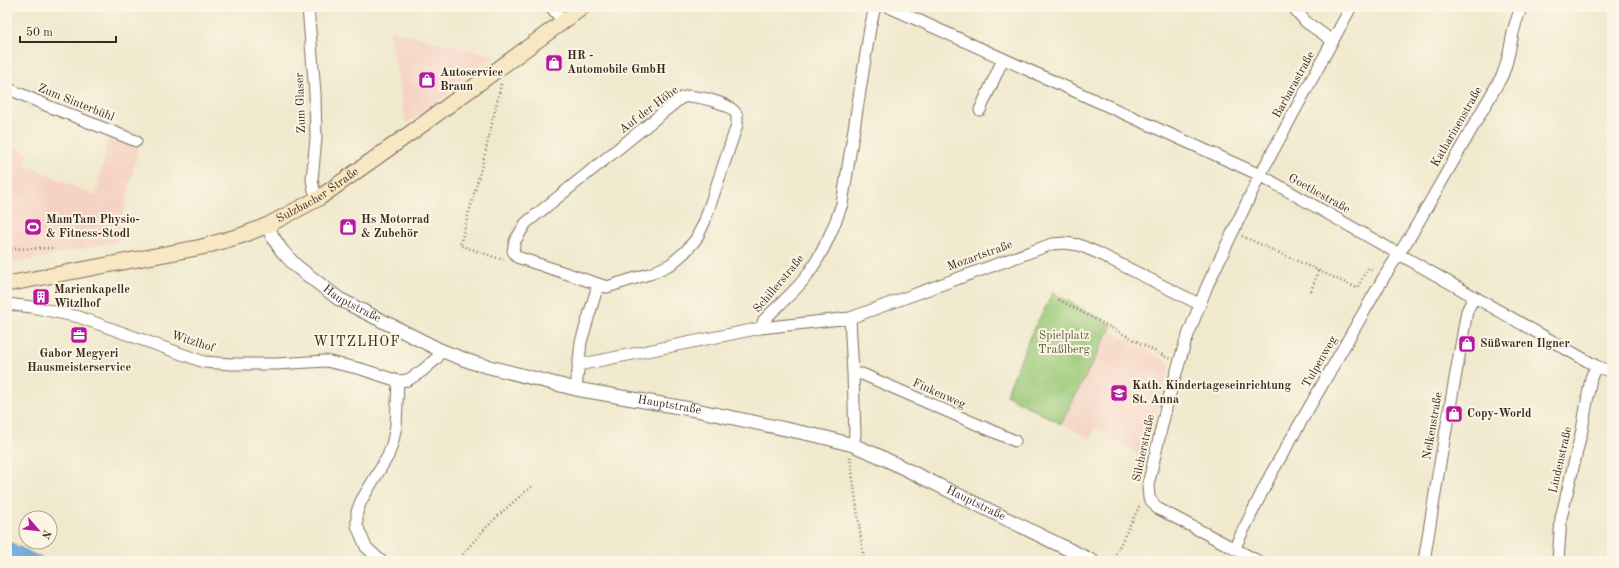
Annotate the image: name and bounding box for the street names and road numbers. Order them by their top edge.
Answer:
street label: Barbarastraße [1271,49,1317,120]
street label: Zum Glaser [294,72,308,133]
street label: Zum Sinterbühl [36,82,116,124]
street label: Auf der Höhe [617,84,681,136]
street label: Katharinenstraße [1429,84,1485,169]
street label: Sulzbacher Straße [275,165,362,225]
street label: Goethestraße [1286,172,1352,216]
street label: Mozartstraße [946,238,1015,273]
street label: Schillerstraße [751,252,807,315]
street label: Hauptstraße [321,283,383,325]
street label: Witzlhof [170,329,217,355]
street label: Tulpenweg [1301,334,1340,390]
street label: Finkenweg [911,377,968,411]
street label: Nelkenstraße [1421,391,1445,461]
street label: Hauptstraße [637,394,703,417]
street label: Silcherstraße [1131,413,1157,483]
street label: Lindenstraße [1547,425,1575,495]
street label: Hauptstraße [944,484,1008,523]

